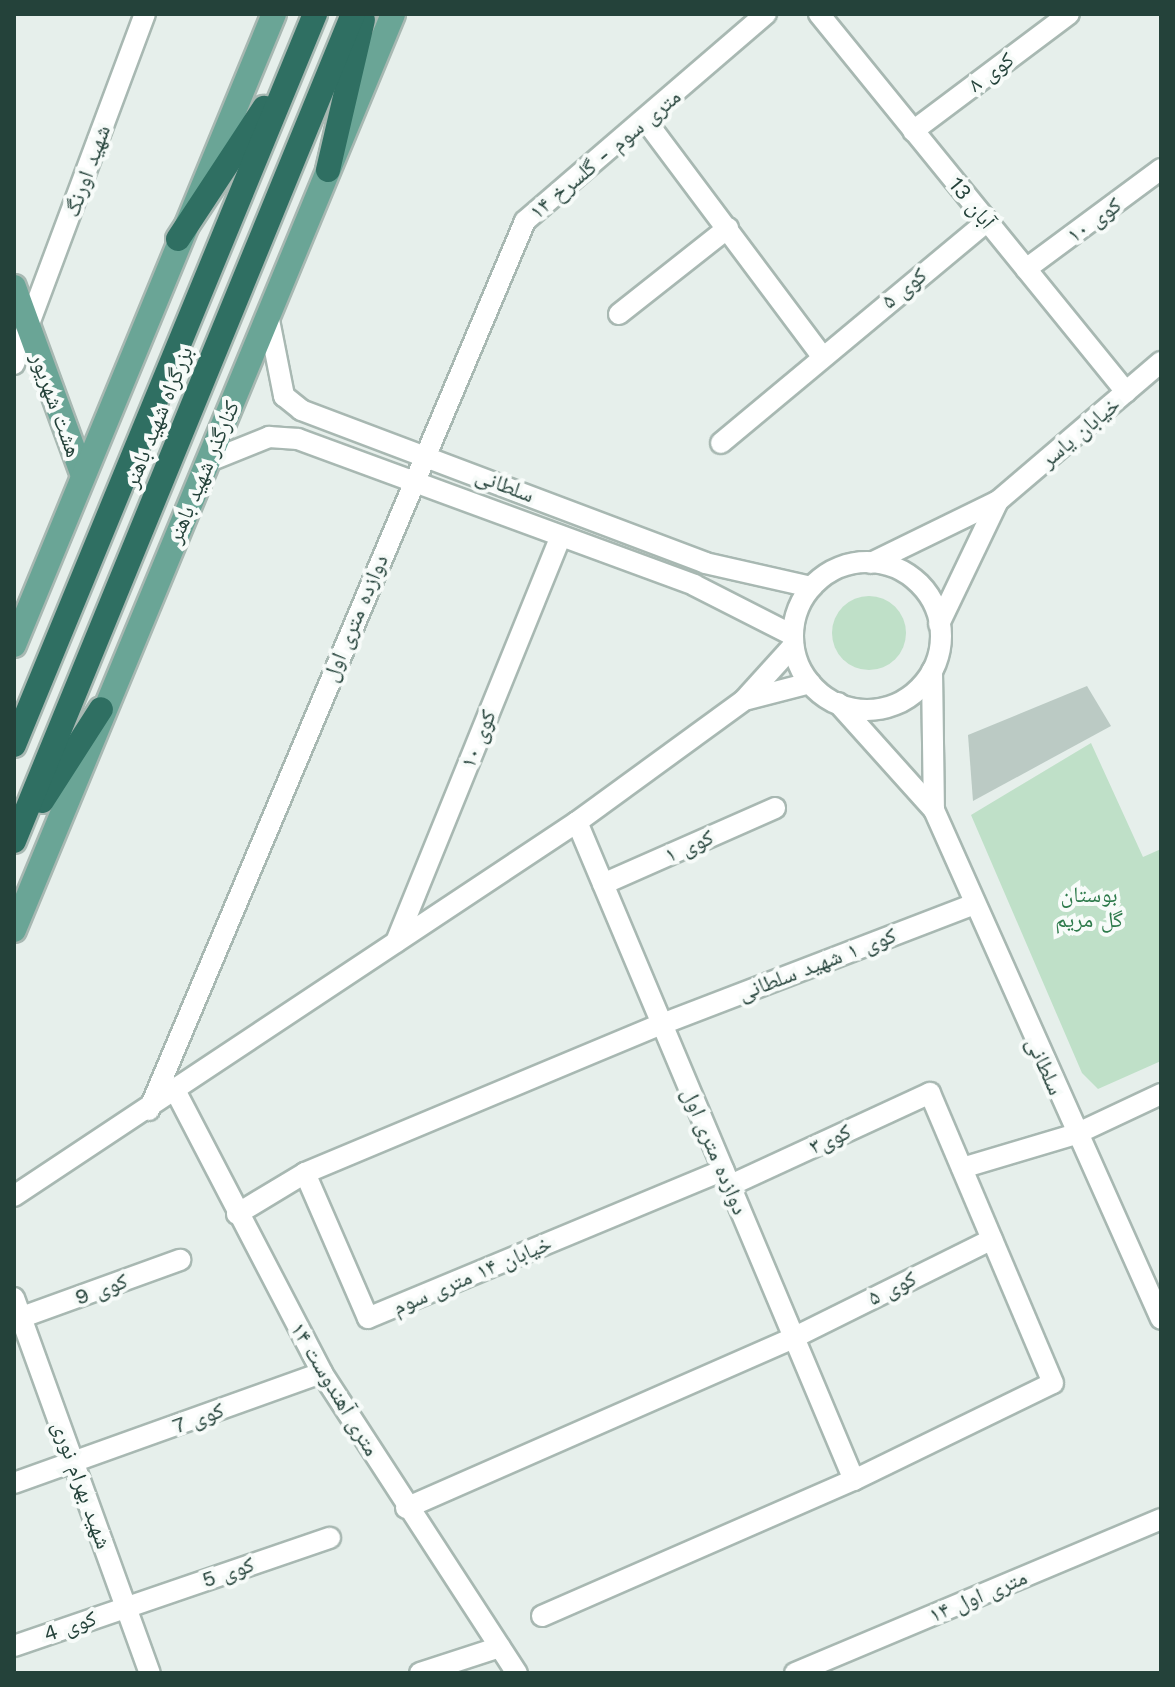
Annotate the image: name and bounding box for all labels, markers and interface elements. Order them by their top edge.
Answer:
street label: کوی ۸ [963,46,1019,98]
street label: ۱۴ متری سوم - گلسرخ [524,83,686,225]
street label: شهید اورنگ [58,121,116,221]
street label: 13 آبان [943,172,1001,234]
street label: کوی ۱۰ [1062,192,1126,248]
street label: کوی ۵ [876,262,932,314]
street label: بزرگراه شهید باهنر [118,343,198,491]
street label: هشت شهریور [25,349,87,461]
street label: خیابان یاسر [1035,391,1125,473]
street label: کنارگذر شهید باهنر [161,397,245,547]
street label: سلطانی [472,462,538,508]
street label: دوازده متری اول [316,551,394,685]
street label: کوی ۱۰ [454,706,502,772]
street label: کوی ۱ [661,824,717,868]
park label: بوستان گل مریم [1055,881,1123,932]
street label: کوی ۱ شهید سلطانی [734,922,900,1006]
street label: سلطانی [1021,1033,1069,1099]
street label: دوازده متری اول [676,1084,754,1218]
street label: کوی۳ [805,1118,855,1160]
street label: خیابان ۱۴ متری سوم [389,1230,555,1320]
street label: کوی ۵ [864,1265,920,1311]
street label: کوی 9 [71,1267,131,1311]
street label: ۱۴ متری آهندوست [285,1317,385,1461]
street label: کوی 7 [169,1397,227,1439]
street label: شهید بهرام نوری [47,1418,117,1552]
street label: کوی 5 [198,1551,258,1593]
street label: ۱۴ متری اول [925,1564,1031,1628]
street label: کوی 4 [40,1605,100,1647]

